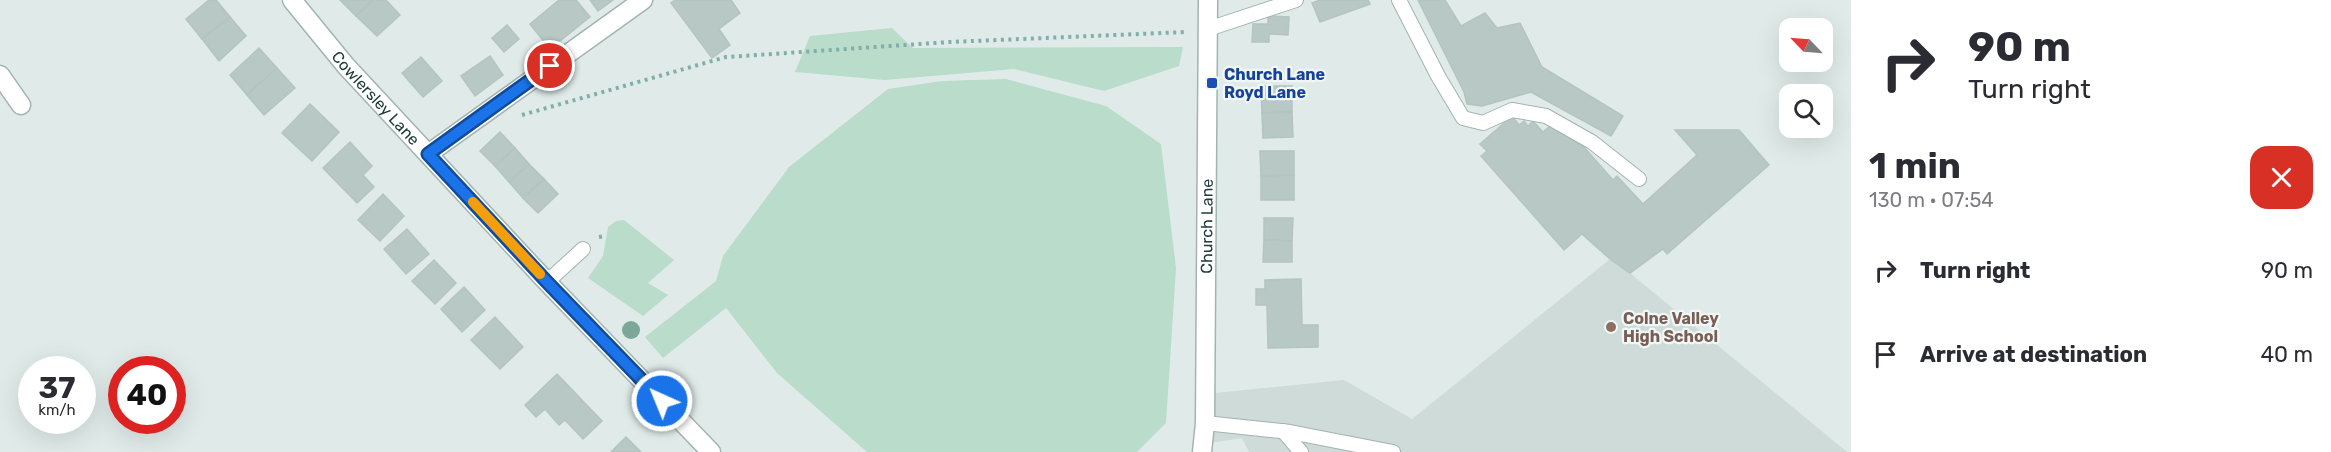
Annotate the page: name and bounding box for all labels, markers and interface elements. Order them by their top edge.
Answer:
north arrow [1779,18,1833,72]
map controls [1779,18,1833,138]
text: 90 m [1968,22,2071,72]
icon: right [1869,24,1947,102]
pin [524,40,575,91]
street label: Cowlersley Lane [328,47,424,149]
icon: arrive [533,49,566,82]
place label: Church Lane Royd Lane [1224,65,1325,102]
text: Turn right [1968,73,2091,105]
marker: Church Lane Royd Lane [1205,76,1219,90]
button: search [1779,84,1833,138]
text: 1 min [1869,144,1961,187]
button: close [2250,146,2313,209]
street label: Church Lane [1197,179,1217,274]
text: 130 m · 07:54 [1869,188,1994,212]
icon: right [1869,254,1902,287]
text: Turn right [1920,257,2030,284]
text: 90 m [2261,257,2313,284]
place label: Colne Valley High School [1623,309,1719,346]
marker: Colne Valley High School [1604,320,1618,334]
icon: arrive [1869,338,1902,371]
text: Arrive at destination [1920,341,2147,368]
text: 40 m [2260,341,2313,368]
speed limit sign: 40 [108,356,186,434]
position arrow [630,369,694,433]
text: 37 [39,370,75,406]
text: km/h [38,401,76,419]

